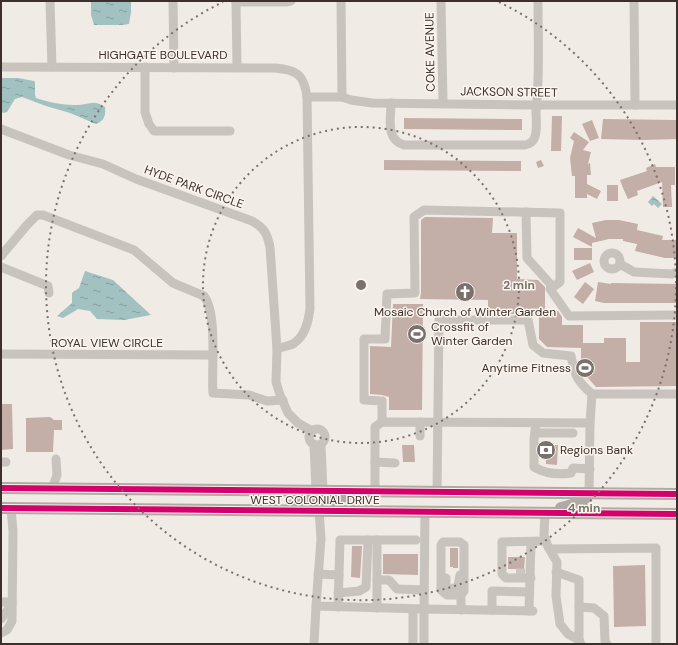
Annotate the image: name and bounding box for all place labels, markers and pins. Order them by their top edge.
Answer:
centre of rings [354,278,368,292]
church icon: Mosaic Church of Winter Garden [454,281,476,303]
place label: Mosaic Church of Winter Garden [374,304,556,320]
place label: Crossfit of Winter Garden [431,319,513,349]
sports icon: Crossfit of Winter Garden [406,323,428,345]
sports icon: Anytime Fitness [574,357,596,379]
place label: Anytime Fitness [482,360,571,376]
bank icon: Regions Bank [535,439,557,461]
place label: Regions Bank [560,442,633,458]

